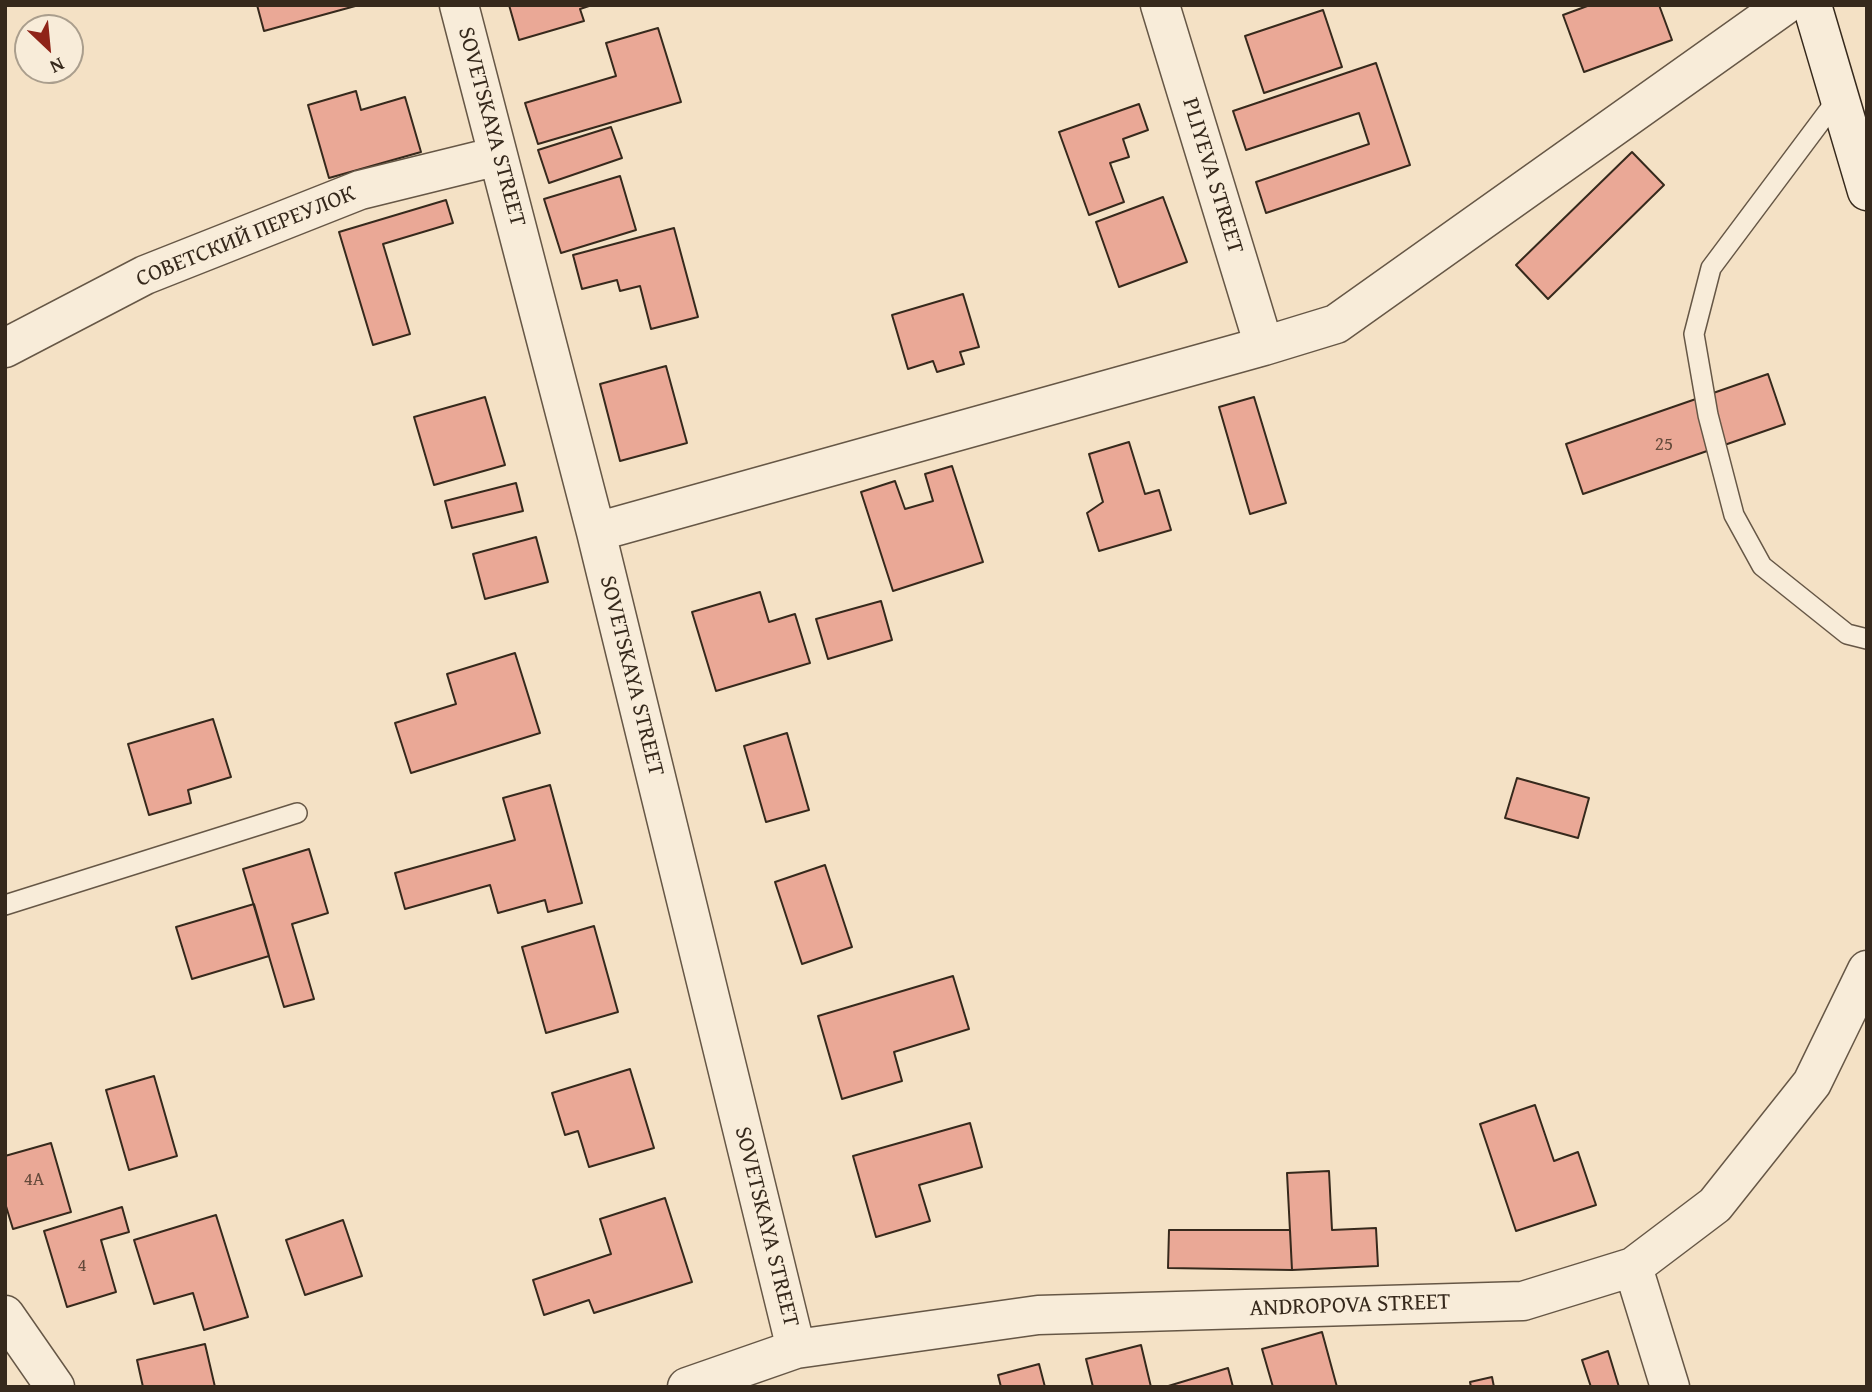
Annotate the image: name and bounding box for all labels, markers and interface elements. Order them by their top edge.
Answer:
north arrow [14,14,84,84]
street label: SOVETSKAYA STREET [451,24,531,230]
text: N [45,51,69,81]
street label: PLIYEVA STREET [1175,95,1249,257]
street label: СОВЕТСКИЙ ПЕРЕУЛОК [132,180,360,294]
house number: 25 [1655,434,1673,456]
street label: SOVETSKAYA STREET [593,573,669,779]
street label: SOVETSKAYA STREET [728,1124,804,1330]
house number: 4А [24,1169,44,1191]
house number: 4 [77,1255,87,1277]
street label: ANDROPOVA STREET [1249,1289,1451,1323]

